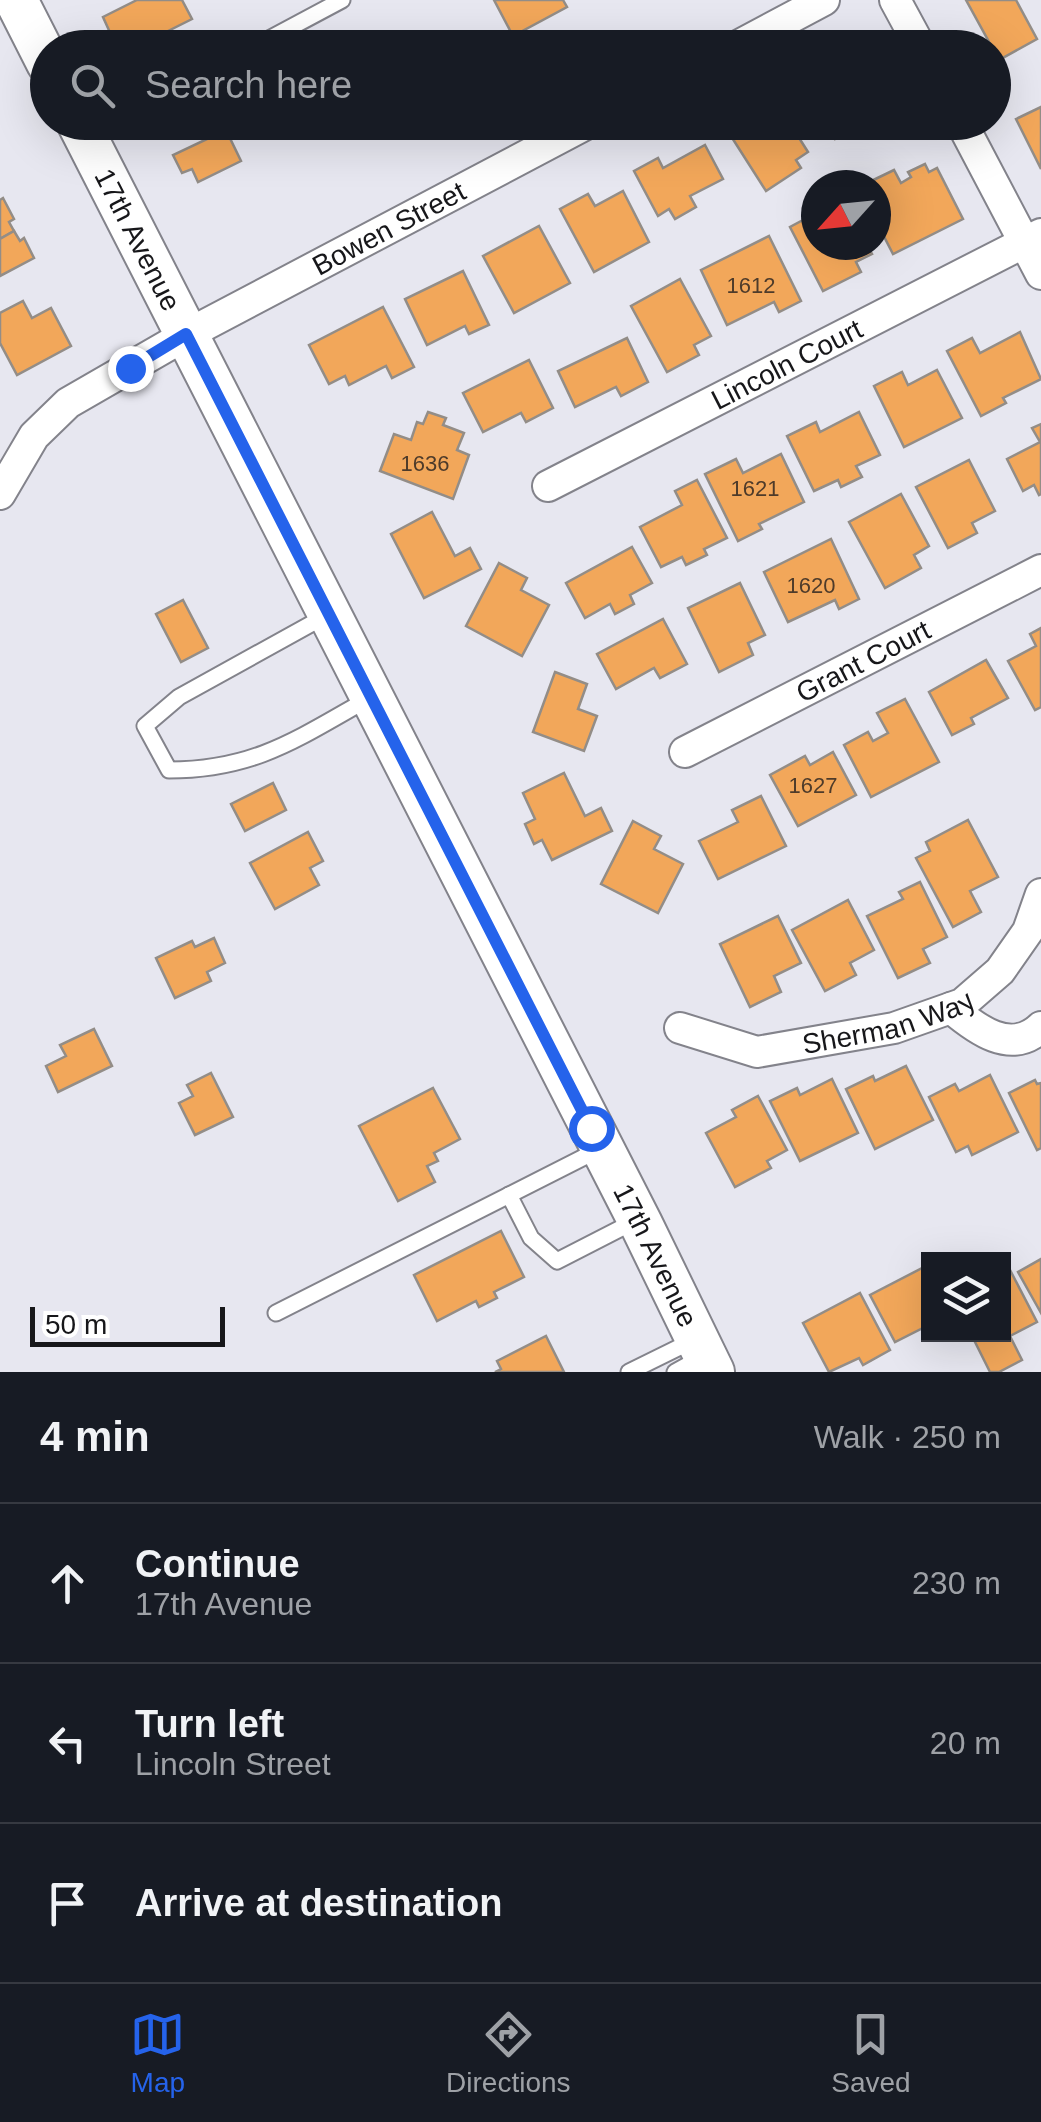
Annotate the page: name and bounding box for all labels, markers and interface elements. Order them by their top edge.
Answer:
search box [30,30,1011,140]
icon: search [65,58,120,113]
text: Search here [145,64,352,106]
street label: 17th Avenue [88,164,187,316]
north arrow [801,170,891,260]
street label: Bowen Street [307,176,471,281]
house number: 1612 [727,273,775,298]
street label: Lincoln Court [706,313,868,416]
route end [108,346,154,392]
house number: 1636 [401,451,449,476]
house number: 1621 [731,476,779,501]
house number: 1620 [787,573,835,598]
street label: Grant Court [791,614,936,709]
house number: 1627 [789,773,837,798]
street label: Sherman Way [800,985,981,1060]
route start [569,1106,615,1152]
street label: 17th Avenue [607,1179,704,1332]
map controls [921,1252,1011,1342]
button: layers [921,1252,1011,1342]
scale bar [30,1302,225,1346]
text: 50 m [45,1309,107,1340]
text: 4 min [40,1413,150,1460]
text: Walk · 250 m [814,1419,1001,1455]
text: Continue [135,1543,300,1585]
icon: ahead [40,1556,95,1611]
text: 230 m [912,1565,1001,1601]
text: 17th Avenue [135,1586,312,1622]
text: Turn left [135,1703,284,1745]
icon: left [40,1716,95,1771]
text: 20 m [930,1725,1001,1761]
text: Lincoln Street [135,1746,331,1782]
icon: arrive [40,1876,95,1931]
text: Arrive at destination [135,1882,502,1924]
tab: Map [130,2007,185,2099]
tab: Directions [446,2007,571,2099]
tab: Saved [831,2007,911,2099]

